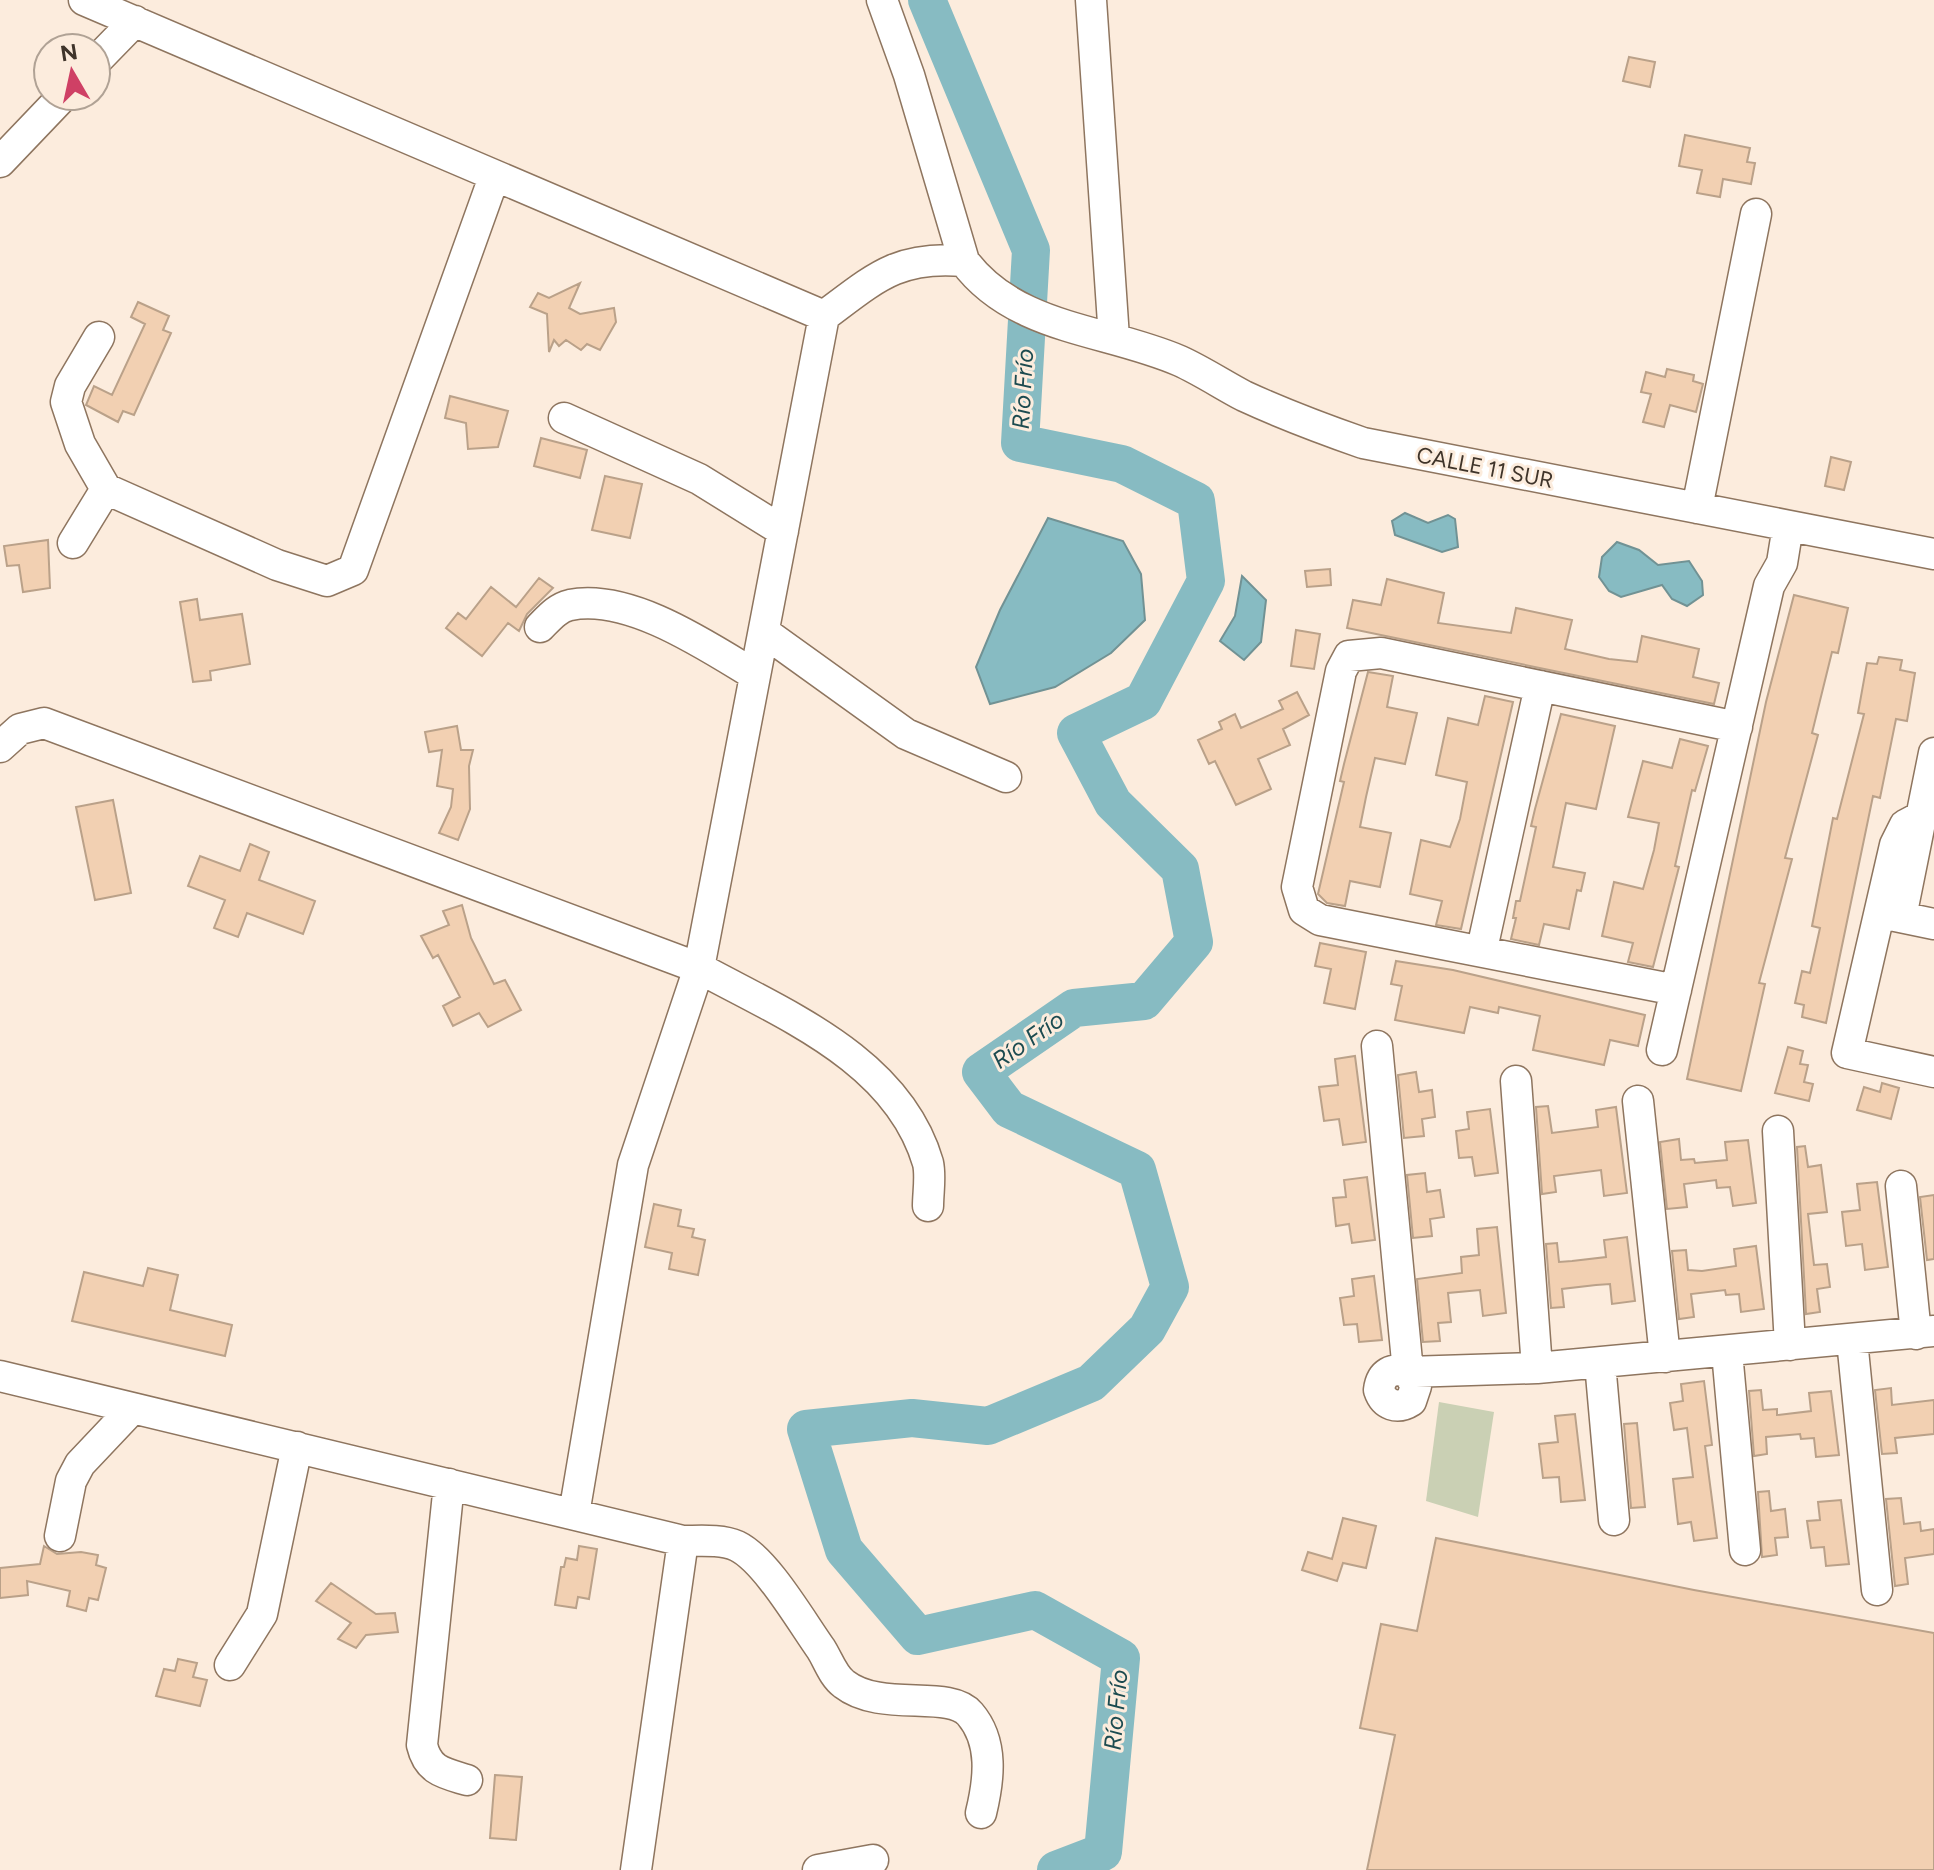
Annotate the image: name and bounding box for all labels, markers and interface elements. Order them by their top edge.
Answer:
north arrow [32,32,112,112]
text: N [58,38,79,67]
water label: Río Frío [1006,348,1039,430]
street label: CALLE 11 SUR [1414,441,1555,494]
water label: Río Frío [986,1004,1069,1075]
water label: Río Frío [1098,1668,1133,1752]

